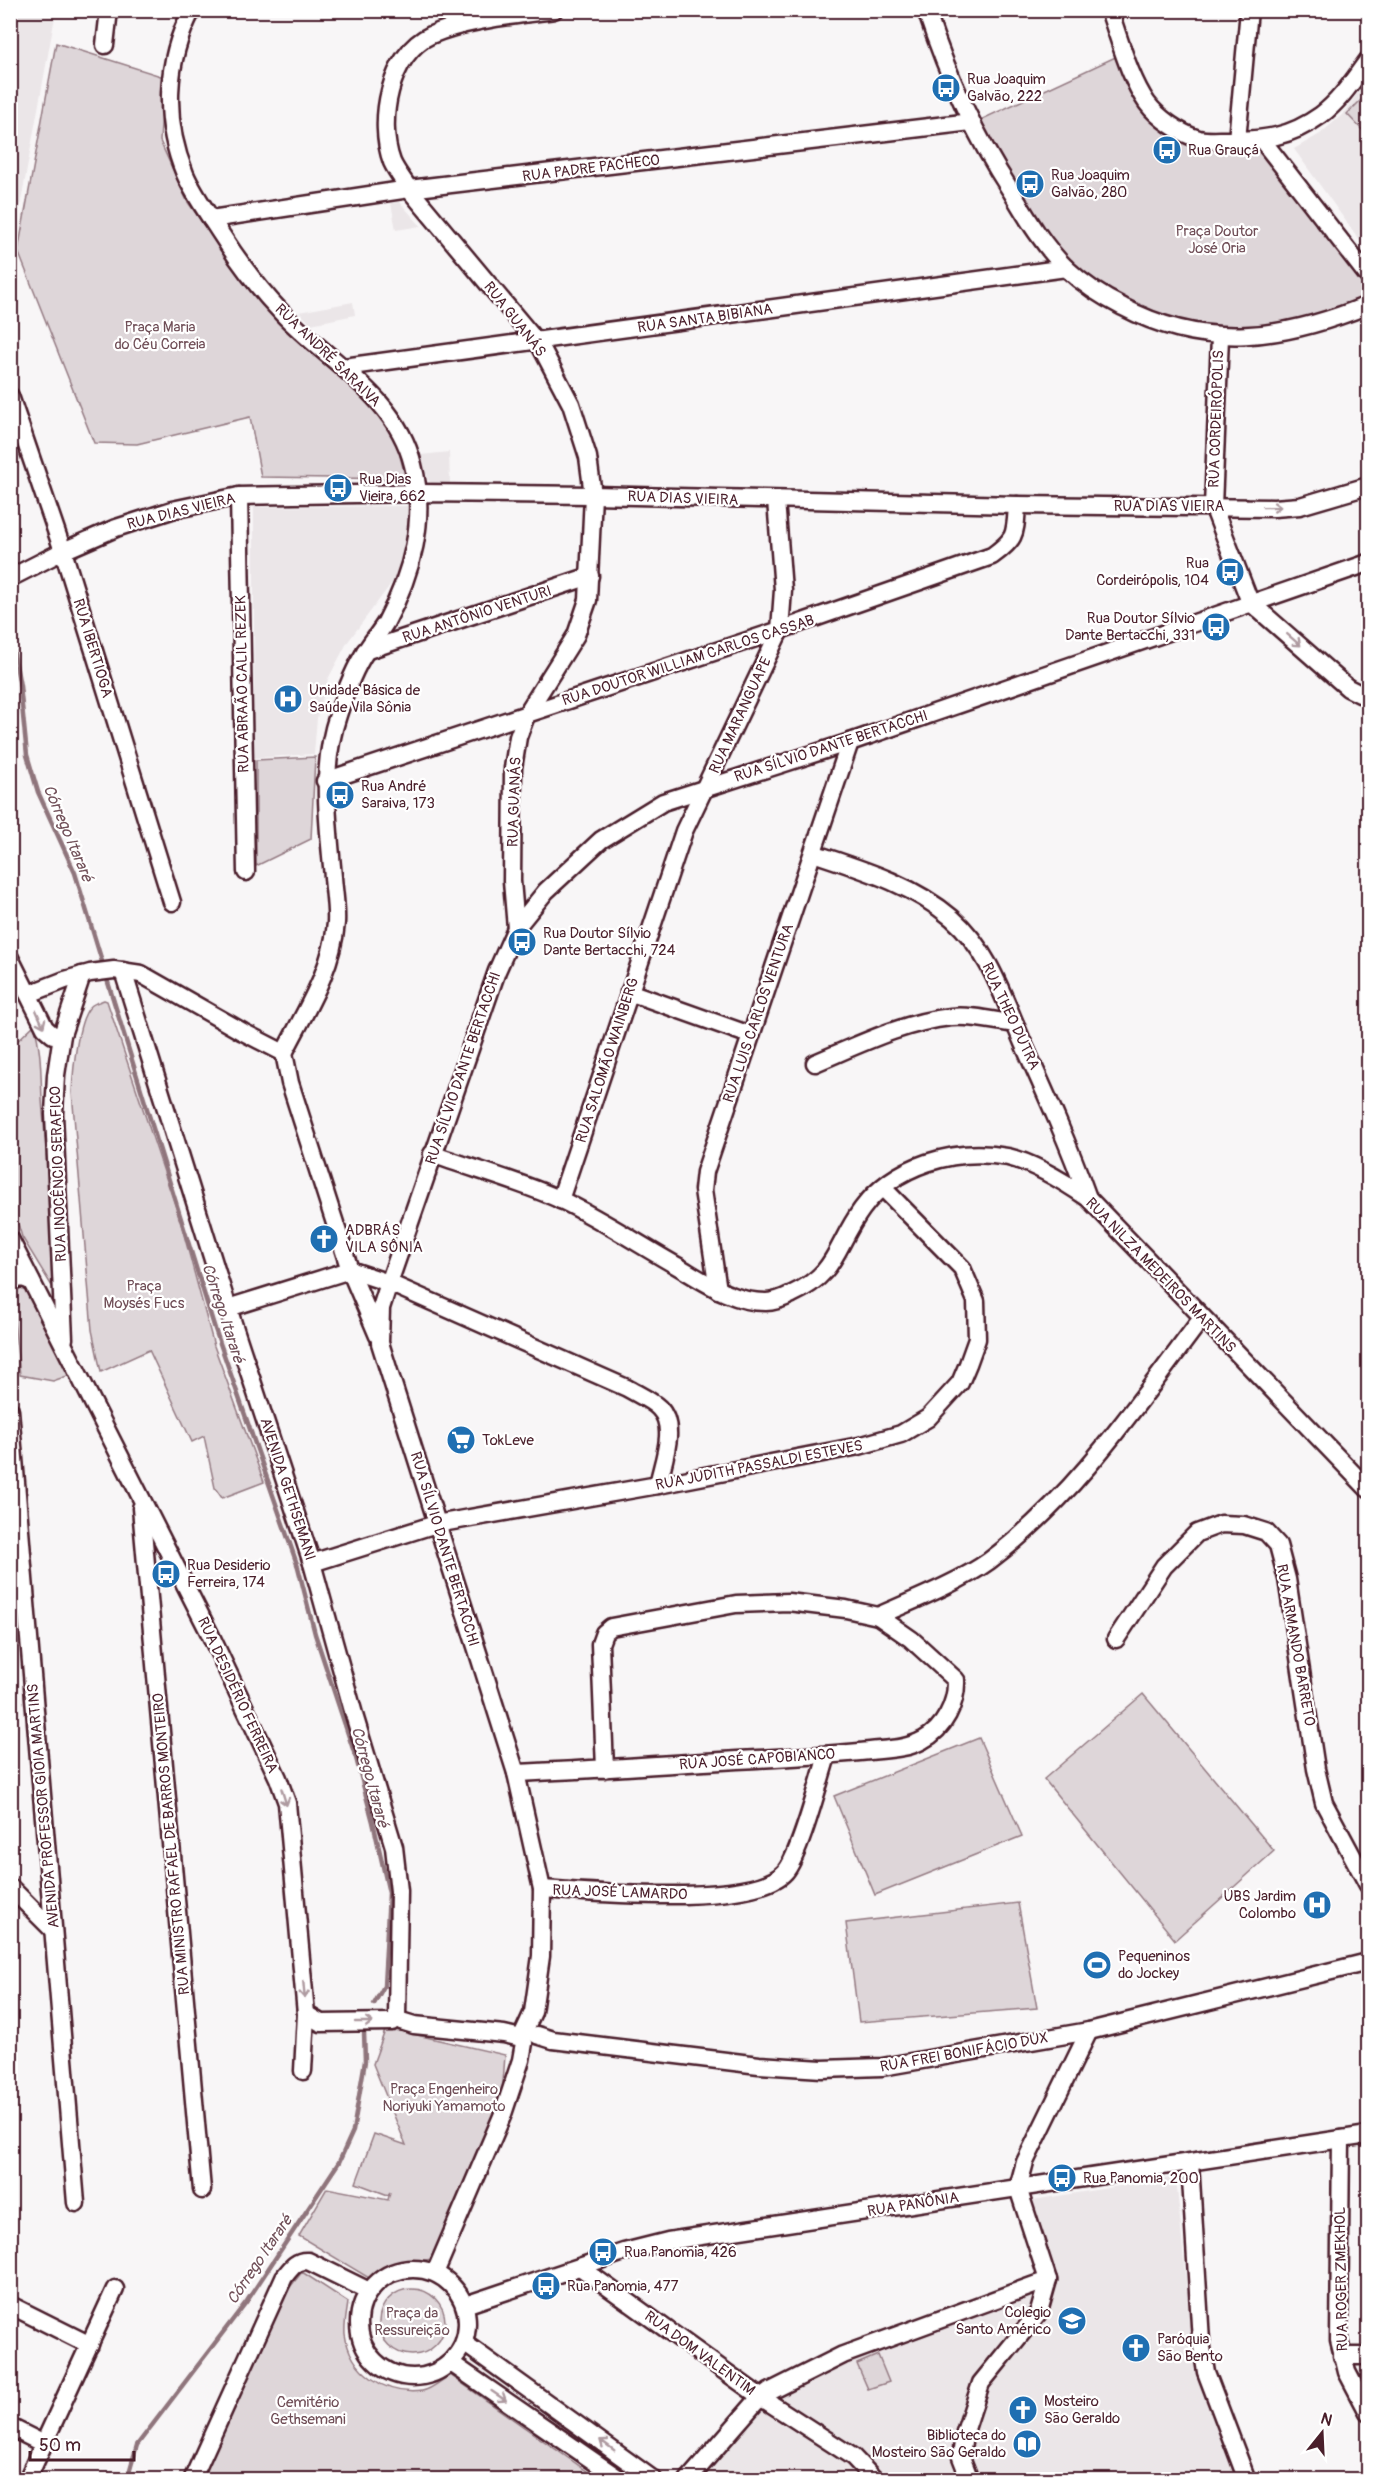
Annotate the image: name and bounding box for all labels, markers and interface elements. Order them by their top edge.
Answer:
place label: Rua Joaquim Galvão, 222 [967,70,1046,106]
bus stop icon: Rua Joaquim Galvão, 222 [930,72,962,104]
bus stop icon: Rua Grauçá [1151,134,1183,166]
place label: Rua Grauçá [1188,141,1259,160]
street label: RUA PADRE PACHECO [521,151,661,186]
place label: Rua Joaquim Galvão, 280 [1051,166,1130,202]
bus stop icon: Rua Joaquim Galvão, 280 [1014,168,1046,200]
park label: Praça Doutor José Oria [1176,222,1259,258]
street label: RUA GUANÁS [479,278,550,361]
street label: RUA ANDRÉ SARAIVA [271,300,385,411]
street label: RUA SANTA BIBIANA [636,300,774,337]
park label: Praça Maria do Céu Correia [114,318,206,354]
street label: RUA CORDEIRÓPOLIS [1205,350,1228,488]
place label: Rua Dias Vieira, 662 [359,470,426,506]
bus stop icon: Rua Dias Vieira, 662 [322,472,354,504]
street label: RUA DIAS VIEIRA [627,487,739,510]
street label: RUA DIAS VIEIRA [125,489,237,534]
street label: RUA DIAS VIEIRA [1114,497,1225,516]
one-way arrow [1261,502,1281,513]
place label: Rua Cordeirópolis, 104 [1096,554,1209,590]
bus stop icon: Rua Cordeirópolis, 104 [1214,556,1246,588]
street label: RUA ANTÔNIO VENTURI [400,581,554,648]
street label: RUA ABRAÃO CALIL REZEK [231,595,254,773]
street label: RUA IBERTIOGA [68,596,117,700]
place label: Rua Doutor Sílvio Dante Bertacchi, 331 [1065,609,1195,645]
street label: RUA DOUTOR WILLIAM CARLOS CASSAB [560,611,817,710]
bus stop icon: Rua Doutor Sílvio Dante Bertacchi, 331 [1200,611,1232,643]
one-way arrow [1286,633,1301,647]
street label: RUA MARANGUAPE [705,654,776,777]
place label: Unidade Básica de Saúde Vila Sônia [309,681,421,717]
hospital icon: Unidade Básica de Saúde Vila Sônia [272,683,304,715]
street label: RUA SÍLVIO DANTE BERTACCHI [732,706,930,787]
street label: RUA GUANÁS [503,757,526,847]
place label: Rua André Saraiva, 173 [361,777,435,813]
bus stop icon: Rua André Saraiva, 173 [324,779,356,811]
water label: Córrego Itararé [39,782,98,886]
street label: RUA LUIS CARLOS VENTURA [719,921,798,1105]
place label: Rua Doutor Sílvio Dante Bertacchi, 724 [543,924,676,960]
bus stop icon: Rua Doutor Sílvio Dante Bertacchi, 724 [506,926,538,958]
street label: RUA THEO DUTRA [977,960,1044,1073]
street label: RUA SÍLVIO DANTE BERTACCHI [422,969,505,1167]
street label: RUA SALOMÃO WAINBERG [572,975,643,1145]
one-way arrow [35,1009,47,1027]
street label: RUA INOCÊNCIO SERAFICO [46,1086,71,1262]
street label: RUA NILZA MEDEIROS MARTINS [1081,1194,1240,1357]
place label: ADBRÁS VILA SÔNIA [345,1221,423,1257]
church icon: ADBRÁS VILA SÔNIA [308,1223,340,1255]
water label: Córrego Itararé [198,1261,249,1367]
park label: Praça Moysés Fucs [104,1277,185,1313]
street label: AVENIDA GETHSEMANI [256,1416,320,1563]
supermarket icon: TokLeve [445,1424,477,1456]
place label: TokLeve [482,1431,535,1450]
street label: RUA JUDITH PASSALDI ESTEVES [654,1436,864,1495]
street label: RUA SÍLVIO DANTE BERTACCHI [406,1450,483,1649]
place label: Rua Desiderio Ferreira, 174 [187,1556,271,1592]
bus stop icon: Rua Desiderio Ferreira, 174 [150,1558,182,1590]
street label: RUA ARMANDO BARRETO [1272,1563,1319,1728]
street label: RUA DESIDÉRIO FERREIRA [193,1614,282,1776]
street label: AVENIDA PROFESSOR GIOIA MARTINS [23,1683,64,1929]
street label: RUA MINISTRO RAFAEL DE BARROS MONTEIRO [149,1692,194,1996]
water label: Córrego Itararé [347,1725,393,1831]
street label: RUA JOSÉ CAPOBIANCO [678,1745,836,1774]
one-way arrow [279,1787,290,1806]
street label: RUA JOSÉ LAMARDO [552,1881,688,1904]
place label: UBS Jardim Colombo [1223,1887,1296,1923]
hospital icon: UBS Jardim Colombo [1301,1889,1333,1921]
place label: Pequeninos do Jockey [1118,1947,1190,1983]
sports icon: Pequeninos do Jockey [1081,1949,1113,1981]
one-way arrow [298,1980,309,2000]
one-way arrow [353,2016,373,2028]
street label: RUA FREI BONIFÁCIO DUX [879,2028,1050,2077]
park label: Praça Engenheiro Noriyuki Yamamoto [382,2080,506,2116]
bus stop icon: Rua Panomia, 200 [1046,2162,1078,2194]
place label: Rua Panomia, 200 [1083,2169,1199,2188]
street label: RUA PANÔNIA [866,2188,960,2221]
street label: RUA ROGER ZMEKHOL [1331,2206,1352,2352]
water label: Córrego Itararé [223,2210,298,2308]
bus stop icon: Rua Panomia, 426 [587,2236,619,2268]
place label: Rua Panomia, 426 [624,2243,737,2262]
bus stop icon: Rua Panomia, 477 [530,2270,562,2302]
place label: Rua Panomia, 477 [567,2277,678,2296]
place label: Colegio Santo Américo [956,2303,1051,2339]
park label: Praça da Ressureição [374,2304,450,2340]
school or university icon: Colegio Santo Américo [1056,2305,1088,2337]
street label: RUA DOM VALENTIM [641,2307,759,2400]
place label: Paróquia São Bento [1157,2330,1223,2366]
church icon: Paróquia São Bento [1120,2332,1152,2364]
one-way arrow [490,2390,507,2402]
place label: Mosteiro São Geraldo [1044,2392,1120,2428]
park label: Cemitério Gethsemani [270,2393,346,2429]
church icon: Mosteiro São Geraldo [1007,2394,1039,2426]
north arrow [1292,2403,1352,2463]
text: N [1318,2409,1335,2431]
scale bar [30,2424,134,2462]
place label: Biblioteca do Mosteiro São Geraldo [872,2426,1006,2462]
library icon: Biblioteca do Mosteiro São Geraldo [1011,2428,1043,2460]
text: 50 m [39,2434,81,2457]
one-way arrow [599,2439,615,2452]

